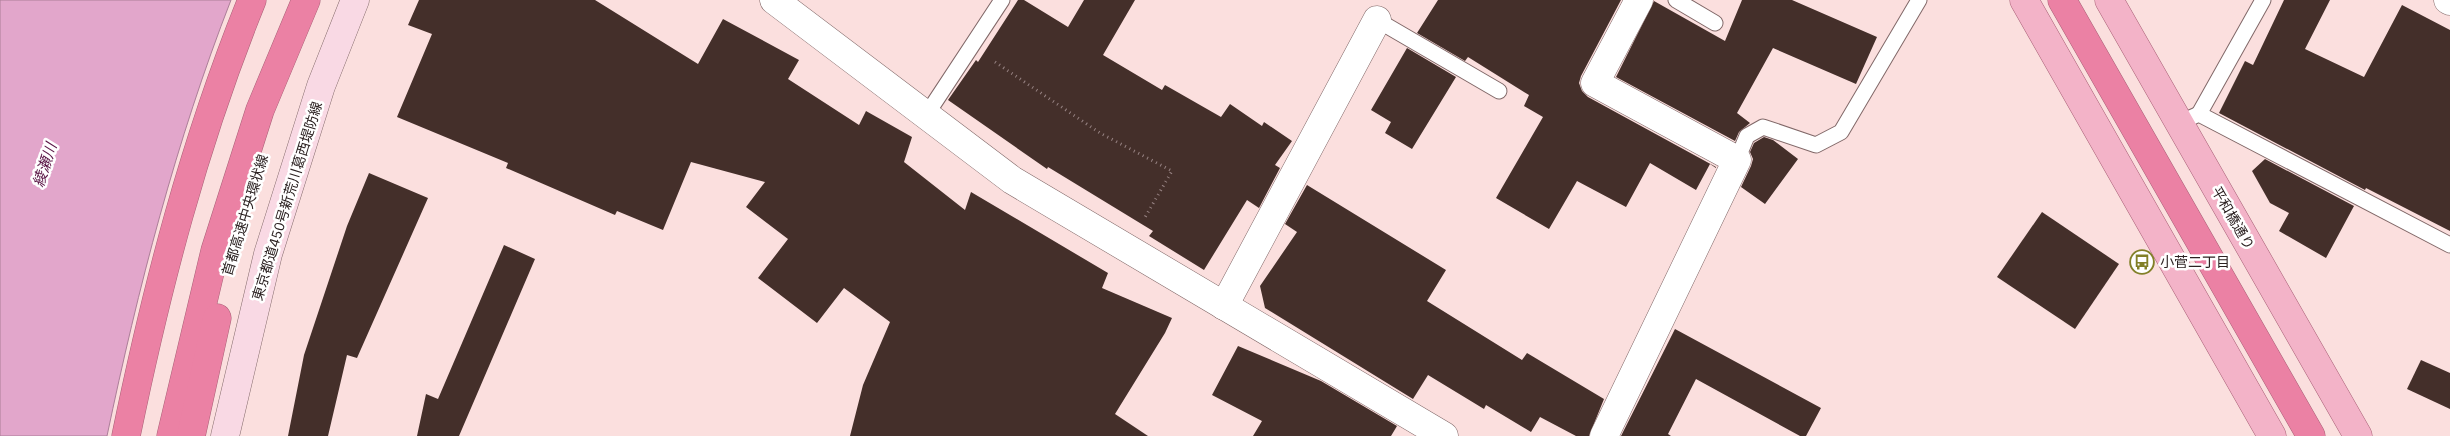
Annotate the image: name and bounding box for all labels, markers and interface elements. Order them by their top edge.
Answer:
street label: 東京都道450号新荒川葛西堤防線 [248,99,326,303]
water label: 綾瀬川 [29,139,61,189]
street label: 首都高速中央環状線 [218,152,272,278]
street label: 平和橋通り [2208,183,2258,253]
bus stop icon: 小菅二丁目 [2129,249,2155,275]
place label: 小菅二丁目 [2160,253,2230,271]

